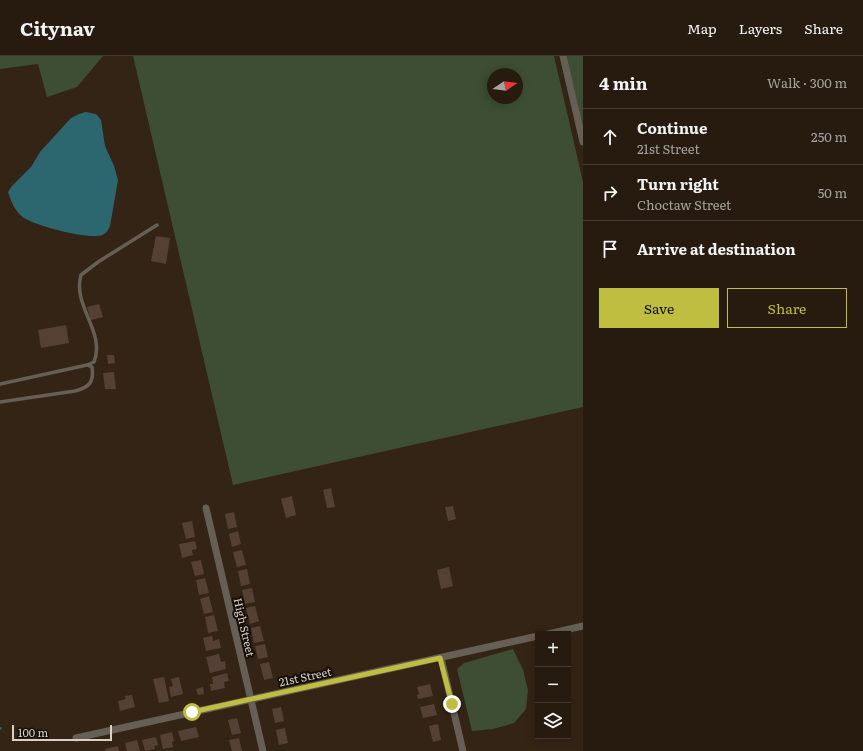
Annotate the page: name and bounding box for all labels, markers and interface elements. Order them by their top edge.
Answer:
text: Citynav [20,14,95,42]
text: Map [687,18,717,38]
text: Layers [739,18,782,38]
text: Share [804,18,843,38]
north arrow [487,68,523,104]
text: 4 min [599,70,648,95]
text: Walk · 300 m [767,73,847,92]
text: Continue [637,116,707,139]
icon: ahead [599,126,621,148]
text: 250 m [811,127,847,146]
text: 21st Street [637,139,700,158]
text: Turn right [637,172,719,195]
icon: right [599,182,621,204]
text: 50 m [818,183,847,202]
text: Choctaw Street [637,195,731,214]
text: Arrive at destination [637,237,796,260]
icon: arrive [599,238,621,260]
button: Save [599,288,719,328]
button: Share [727,288,847,328]
street label: High Street [230,596,260,659]
map controls [535,631,571,739]
button: + [535,631,571,667]
street label: 21st Street [277,663,333,689]
button: − [535,667,571,703]
route end [443,695,461,713]
route start [183,703,201,721]
button: layers [535,703,571,739]
scale bar [12,723,112,742]
text: 100 m [18,724,48,740]

